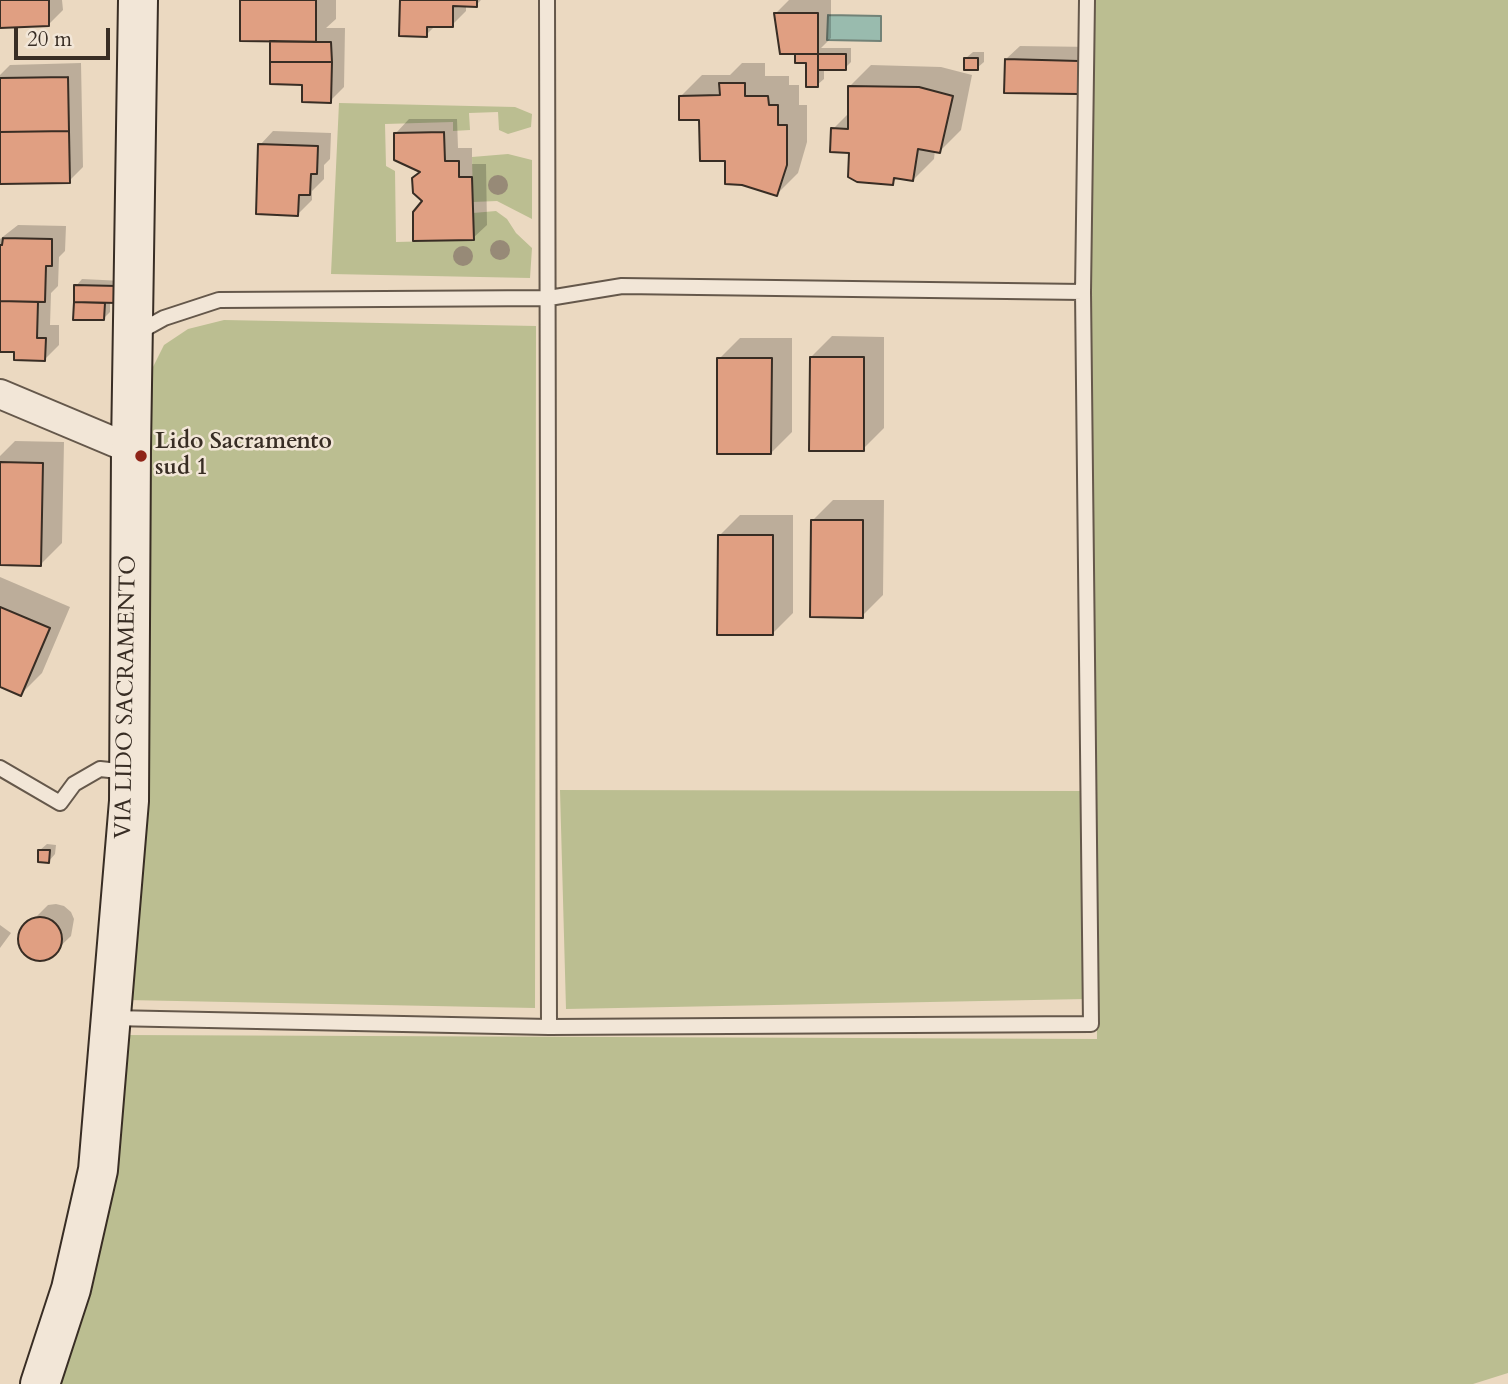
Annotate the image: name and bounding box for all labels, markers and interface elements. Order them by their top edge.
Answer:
scale bar [18,14,114,58]
text: 20 m [27,25,72,54]
place label: Lido Sacramento sud 1 [155,429,332,483]
marker: Lido Sacramento sud 1 [133,448,149,464]
street label: VIA LIDO SACRAMENTO [111,555,143,839]

